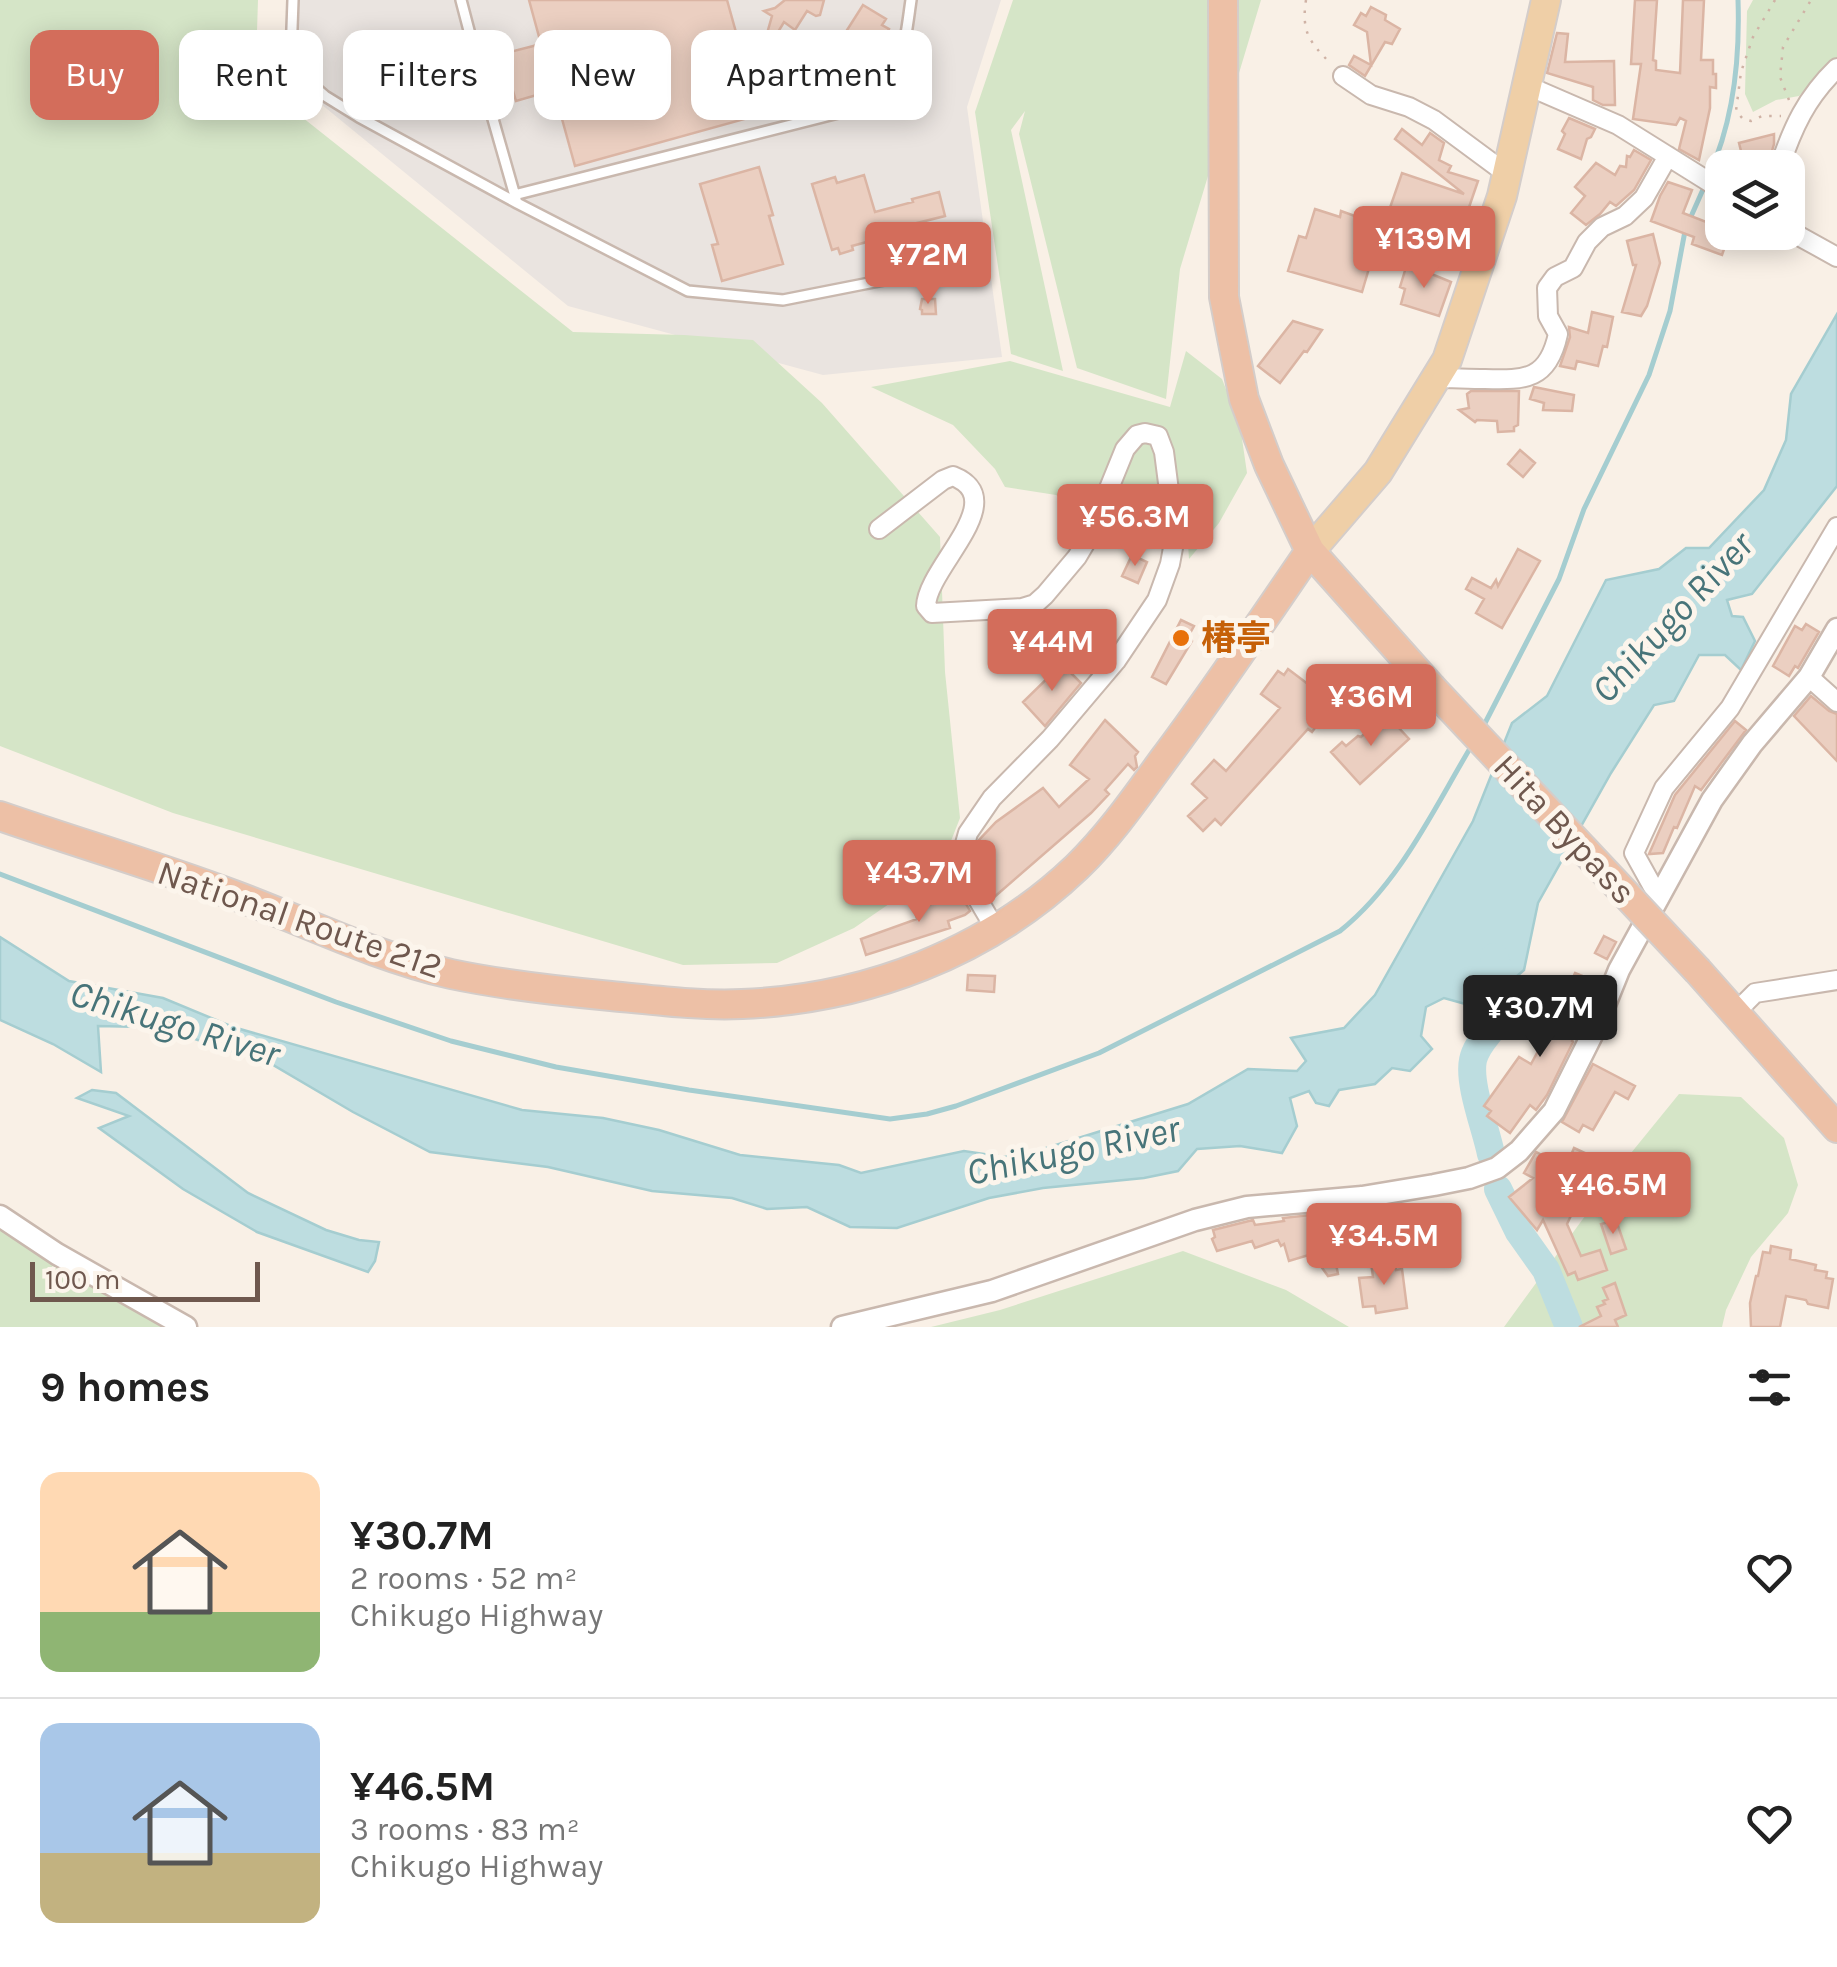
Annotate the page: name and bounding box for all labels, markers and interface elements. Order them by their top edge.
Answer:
chip: Buy [30,30,159,120]
chip: Rent [179,30,323,120]
chip: Filters [343,30,514,120]
chip: New [534,30,671,120]
chip: Apartment [691,30,932,120]
map controls [1705,150,1805,250]
button: layers [1705,150,1805,250]
pin: ¥139M [1354,206,1494,291]
text: ¥139M [1375,220,1473,257]
pin: ¥72M [869,222,987,307]
text: ¥72M [887,236,969,273]
pin: ¥56.3M [1054,484,1216,569]
text: ¥56.3M [1079,498,1191,535]
water label: Chikugo River [1582,521,1764,712]
pin: ¥44M [993,609,1111,694]
place label: 椿亭 [1201,618,1271,659]
text: ¥44M [1010,623,1094,660]
marker: 椿亭 [1170,627,1192,649]
pin: ¥36M [1312,664,1430,749]
text: ¥36M [1328,678,1414,715]
street label: Hita Bypass [1485,746,1644,912]
pin: ¥43.7M [838,840,1000,925]
street label: National Route 212 [152,852,447,987]
text: ¥43.7M [865,854,973,891]
water label: Chikugo River [65,970,287,1077]
pin: ¥30.7M [1459,975,1621,1060]
text: ¥30.7M [1485,989,1595,1026]
water label: Chikugo River [962,1106,1186,1195]
pin: ¥46.5M [1532,1152,1694,1237]
text: ¥46.5M [1558,1166,1668,1203]
pin: ¥34.5M [1303,1203,1465,1288]
text: ¥34.5M [1328,1217,1440,1254]
scale bar [30,1257,260,1302]
text: 100 m [45,1263,120,1296]
icon: filters [1742,1360,1797,1415]
text: 9 homes [40,1362,210,1412]
text: ¥30.7M [350,1510,494,1560]
icon: home [120,1512,240,1632]
icon: heart [1742,1545,1797,1600]
text: 2 rooms · 52 m² [350,1560,577,1597]
text: Chikugo Highway [350,1597,603,1634]
text: ¥46.5M [350,1761,495,1811]
icon: home [120,1763,240,1883]
icon: heart [1742,1796,1797,1851]
text: 3 rooms · 83 m² [350,1811,580,1848]
text: Chikugo Highway [350,1848,603,1885]

